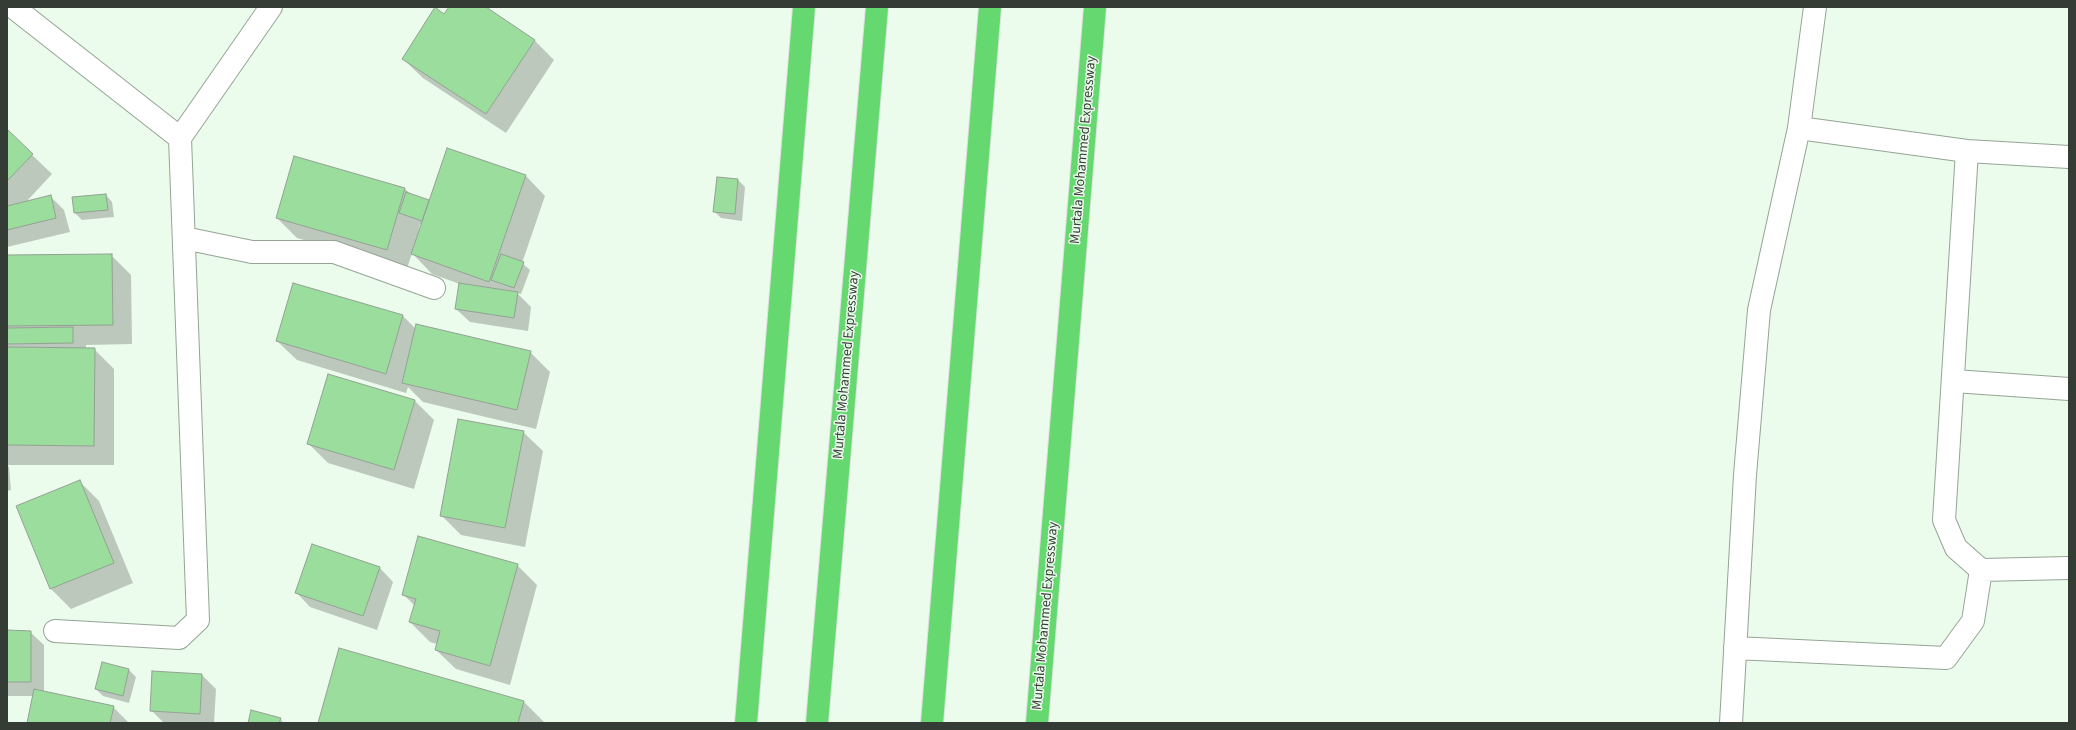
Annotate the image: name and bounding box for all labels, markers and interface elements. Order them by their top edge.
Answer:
street label: Murtala Mohammed Expressway [1067,55,1101,245]
street label: Murtala Mohammed Expressway [830,270,864,460]
street label: Murtala Mohammed Expressway [1029,521,1063,711]

